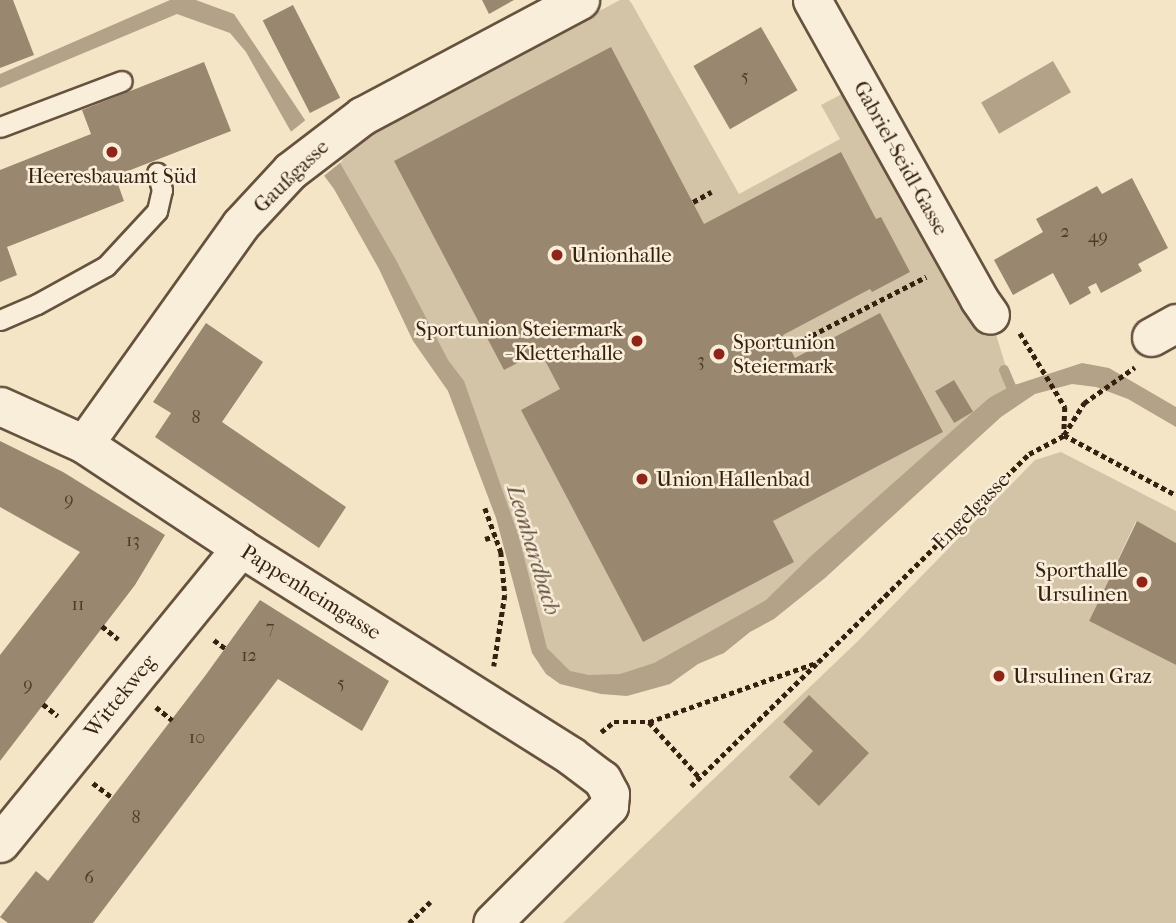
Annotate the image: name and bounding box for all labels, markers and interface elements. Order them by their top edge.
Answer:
house number: 5 [741,66,749,88]
street label: Gabriel-Seidl-Gasse [848,76,954,240]
street label: Gaußgasse [248,134,334,218]
marker: Heeresbauamt Süd [104,144,120,160]
place label: Heeresbauamt Süd [27,163,197,189]
house number: 2 [1060,221,1070,243]
house number: 49 [1088,226,1108,248]
place label: Unionhalle [571,242,672,268]
marker: Unionhalle [549,247,565,263]
place label: Sportunion Steiermark - Kletterhalle [416,316,623,366]
place label: Sportunion Steiermark [733,329,835,379]
marker: Sportunion Steiermark - Kletterhalle [629,333,645,349]
marker: Sportunion Steiermark [711,346,727,362]
house number: 3 [697,350,705,372]
house number: 8 [191,407,201,429]
place label: Union Hallenbad [656,466,810,492]
street label: Engelgasse [927,467,1015,555]
marker: Union Hallenbad [634,471,650,487]
water label: Leonhardbach [500,482,566,618]
house number: 9 [64,489,74,511]
house number: 13 [126,530,140,552]
street label: Pappenheimgasse [236,539,386,645]
place label: Sporthalle Ursulinen [1035,557,1128,607]
marker: Sporthalle Ursulinen [1134,574,1150,590]
house number: 11 [72,594,84,616]
house number: 7 [266,617,274,639]
house number: 12 [241,645,257,667]
street label: Wittekweg [79,649,161,743]
place label: Ursulinen Graz [1013,663,1152,689]
marker: Ursulinen Graz [991,668,1007,684]
house number: 5 [337,673,345,695]
house number: 9 [23,674,33,696]
house number: 10 [189,727,205,749]
house number: 8 [131,807,141,829]
house number: 6 [84,867,94,889]

